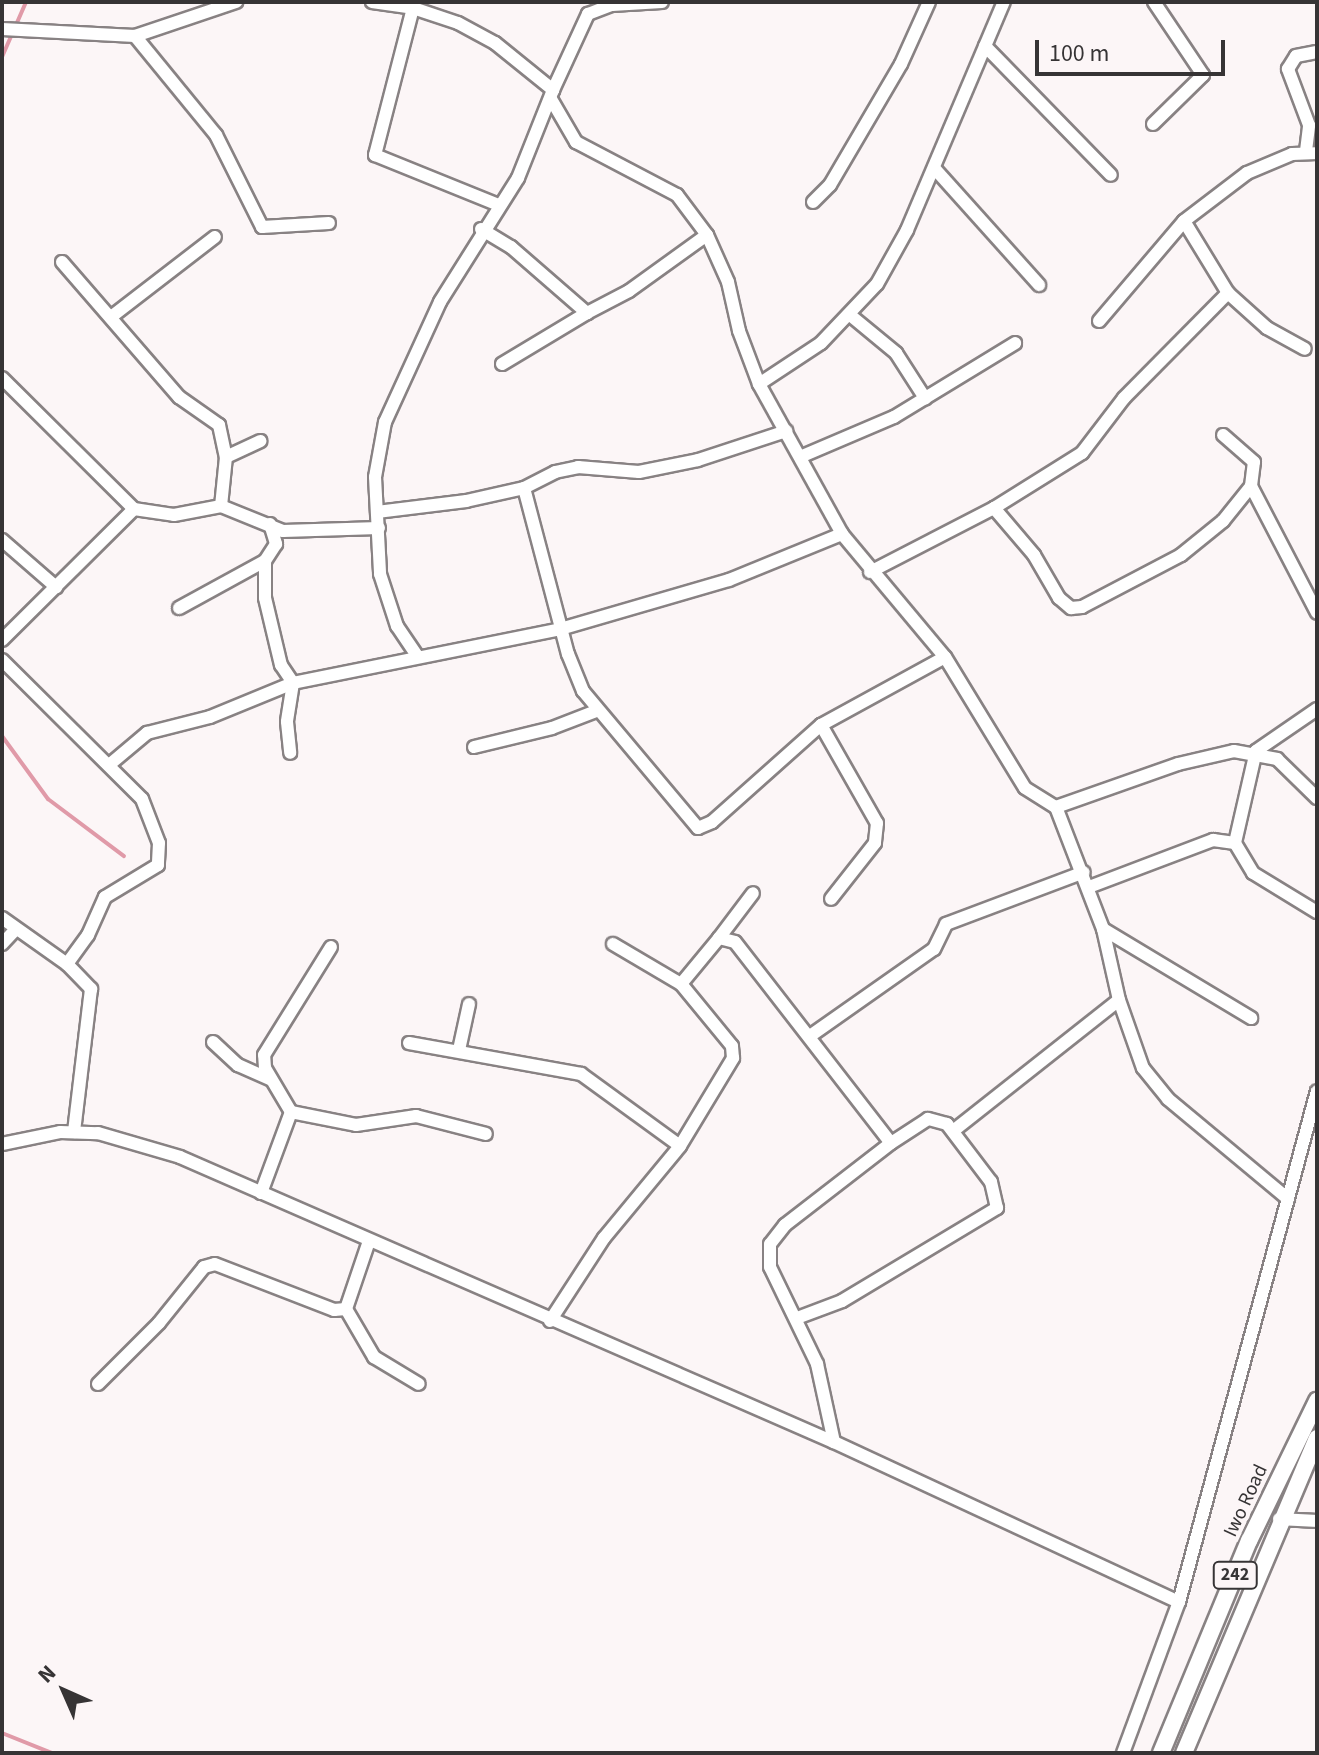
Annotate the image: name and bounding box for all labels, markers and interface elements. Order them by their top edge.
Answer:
scale bar [1039,24,1229,74]
text: 100 m [1049,36,1109,71]
street label: Iwo Road [1219,1461,1273,1541]
road number: 242 [1211,1561,1259,1589]
north arrow [24,1651,104,1731]
text: N [31,1658,64,1691]

